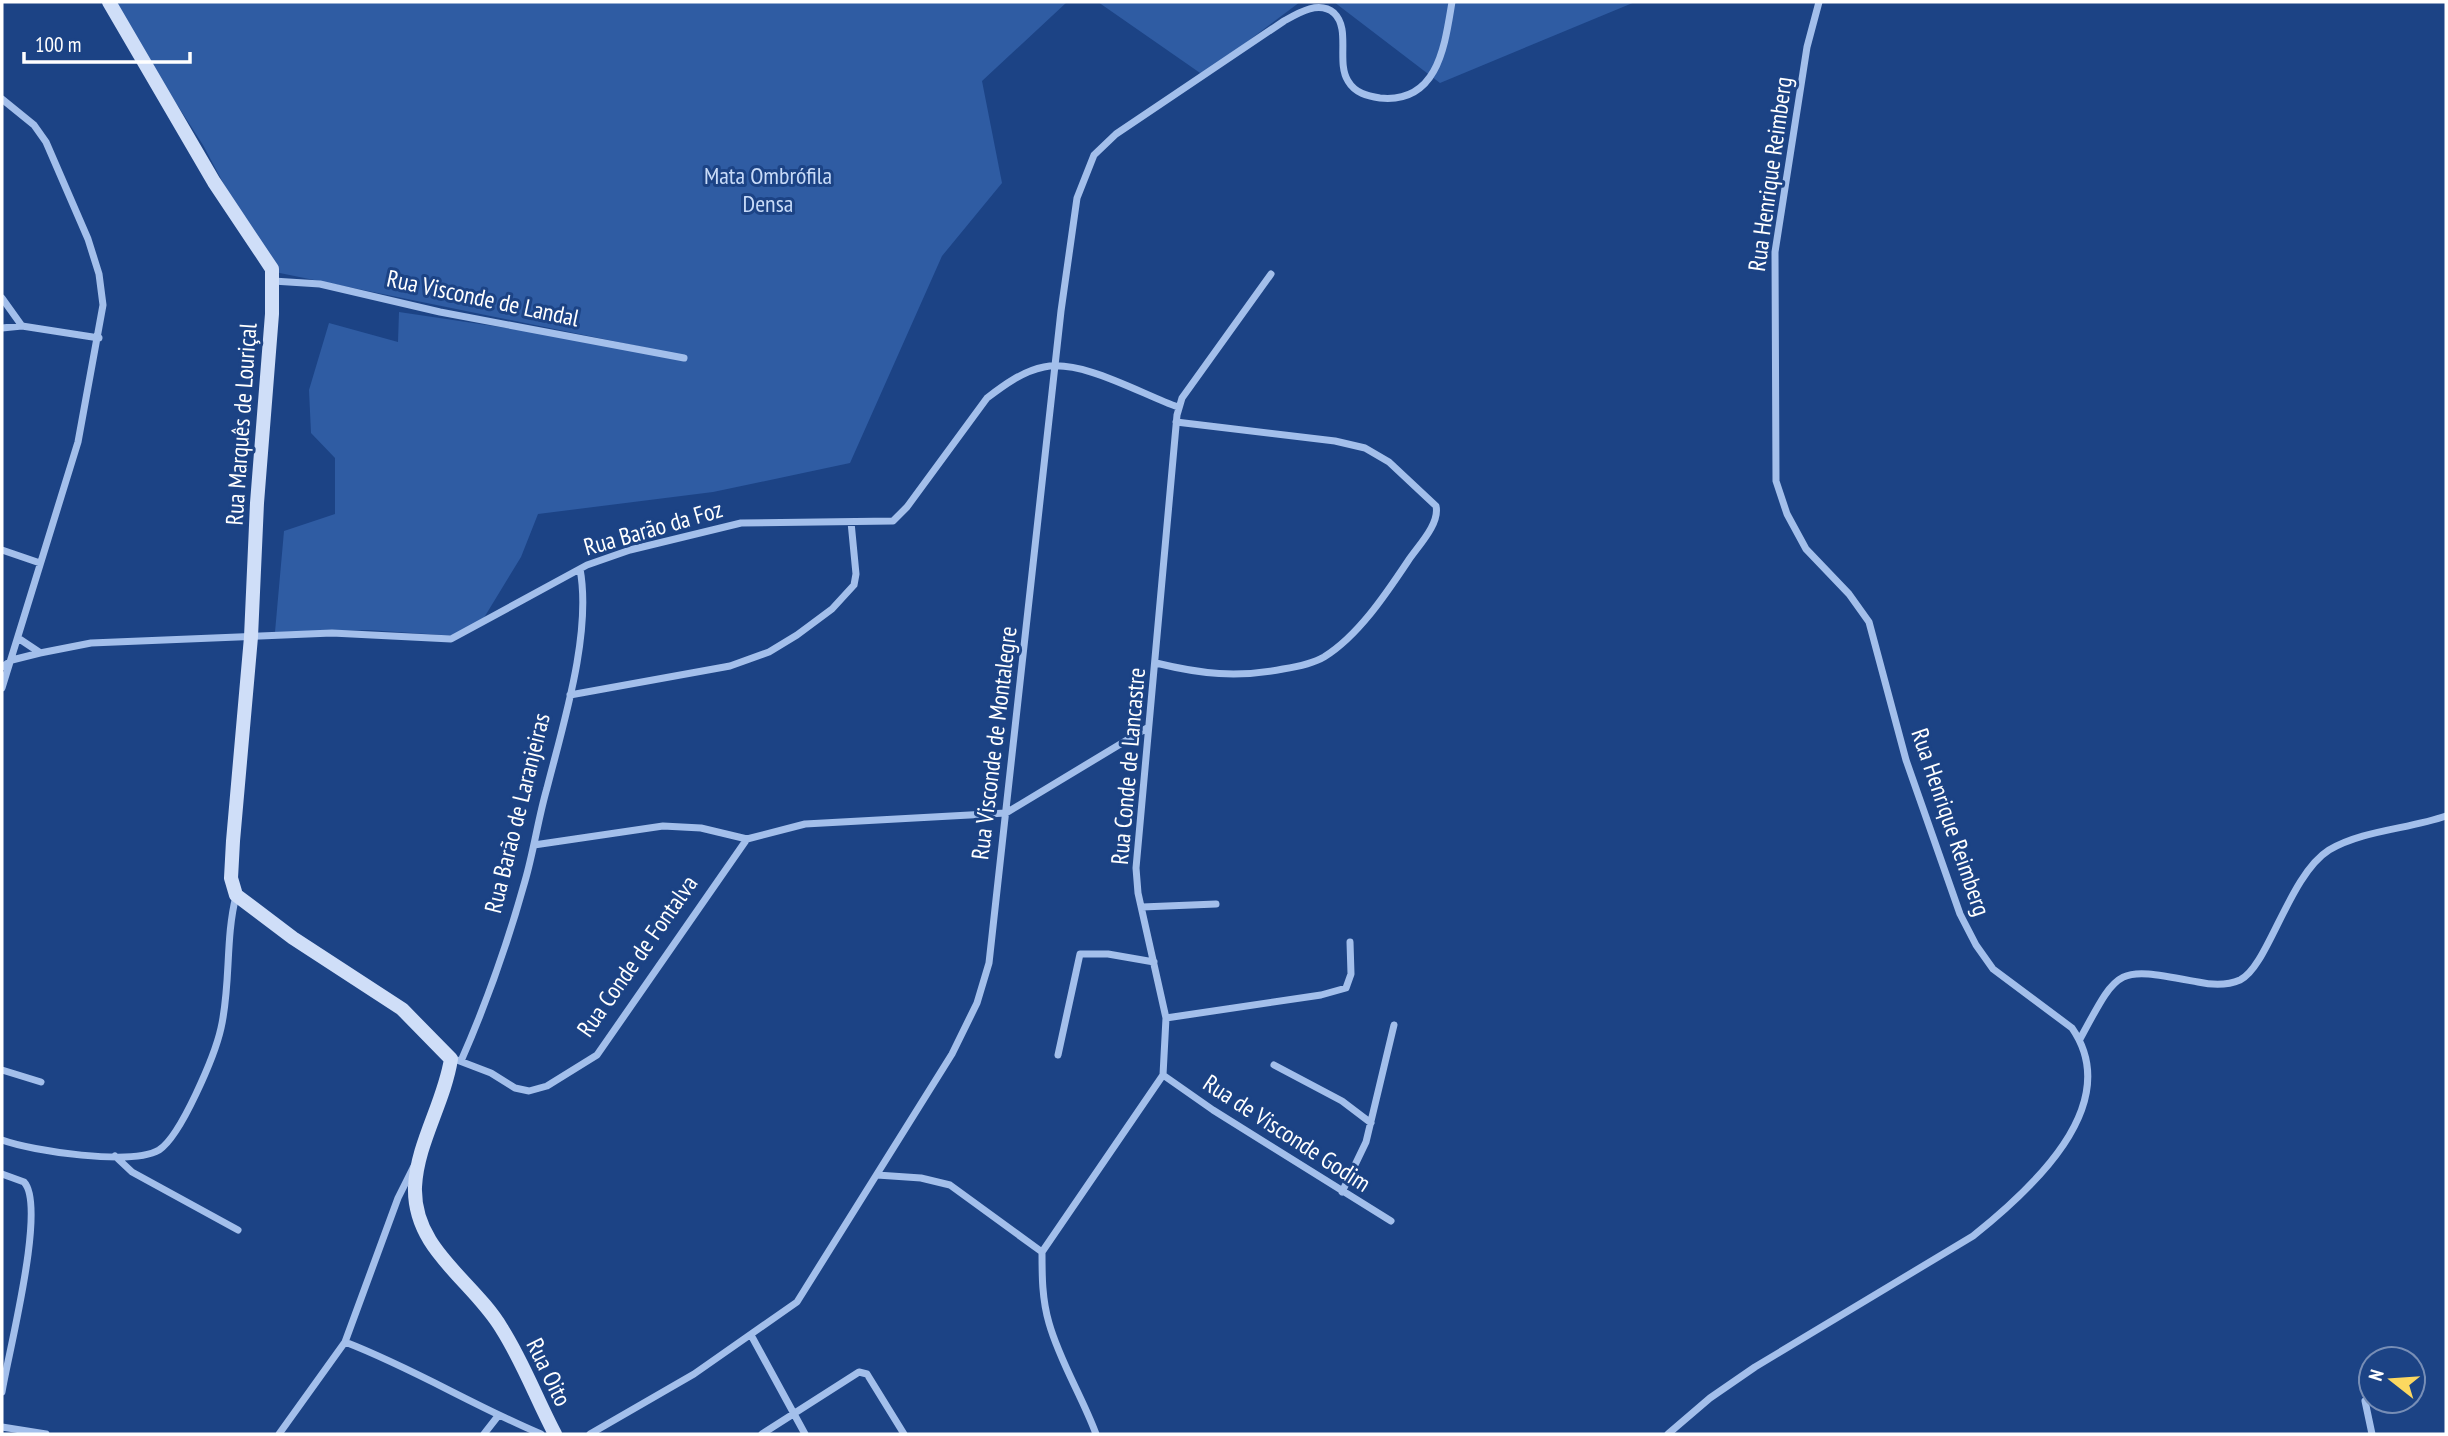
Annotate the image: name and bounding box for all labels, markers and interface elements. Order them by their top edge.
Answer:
scale bar [24,21,191,65]
text: 100 m [35,31,81,58]
street label: Rua Henrique Reimberg [1741,75,1799,273]
park label: Mata Ombrófila Densa [704,160,832,219]
street label: Rua Visconde de Landal [384,262,582,334]
street label: Rua Marquês de Louriçal [218,321,264,526]
street label: Rua Barão da Foz [580,493,726,563]
street label: Rua Visconde de Montalegre [964,625,1024,861]
street label: Rua Conde de Lancastre [1104,666,1152,866]
street label: Rua Barão de Laranjeiras [477,710,557,916]
street label: Rua Henrique Reimberg [1904,724,1998,920]
street label: Rua Conde de Fontalva [570,869,704,1043]
street label: Rua de Visconde Godim [1197,1067,1377,1199]
street label: Rua Oito [519,1333,579,1411]
north arrow [2357,1345,2427,1415]
text: N [2363,1367,2389,1383]

